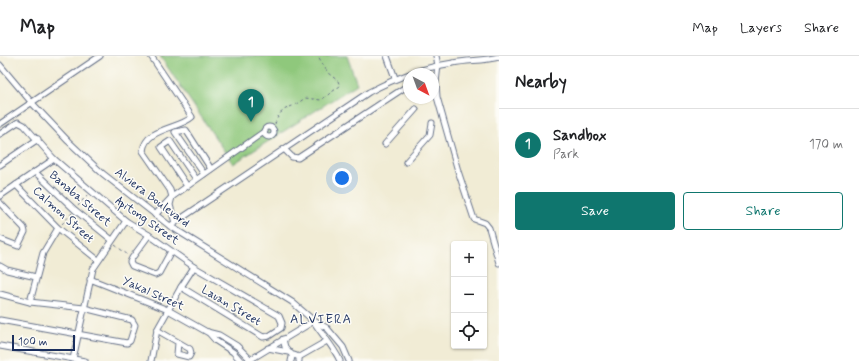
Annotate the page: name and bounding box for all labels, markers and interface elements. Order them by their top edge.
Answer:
text: Map [20,15,55,40]
text: Map [692,19,718,37]
text: Layers [740,19,782,37]
text: Share [804,19,839,37]
north arrow [403,68,439,104]
text: Nearby [515,71,567,93]
pin: 1 [238,89,264,122]
text: Sandbox [553,126,606,146]
text: 1 [525,136,531,153]
text: 170 m [809,136,843,153]
text: Park [553,146,579,163]
street label: Alviera Boulevard [111,165,193,231]
street label: Banaba Street [46,168,114,230]
your location [332,168,352,188]
street label: Calmon Street [29,183,97,247]
button: Save [515,192,675,230]
button: Share [683,192,843,230]
street label: Apitong Street [112,193,182,249]
map controls [451,241,487,349]
button: + [451,241,487,277]
street label: Yakal Street [119,273,187,315]
button: − [451,277,487,313]
street label: Lauan Street [198,282,264,330]
district label: ALVIERA [290,311,352,328]
button: locate [451,313,487,349]
scale bar [12,333,75,352]
text: 100 m [18,335,48,349]

